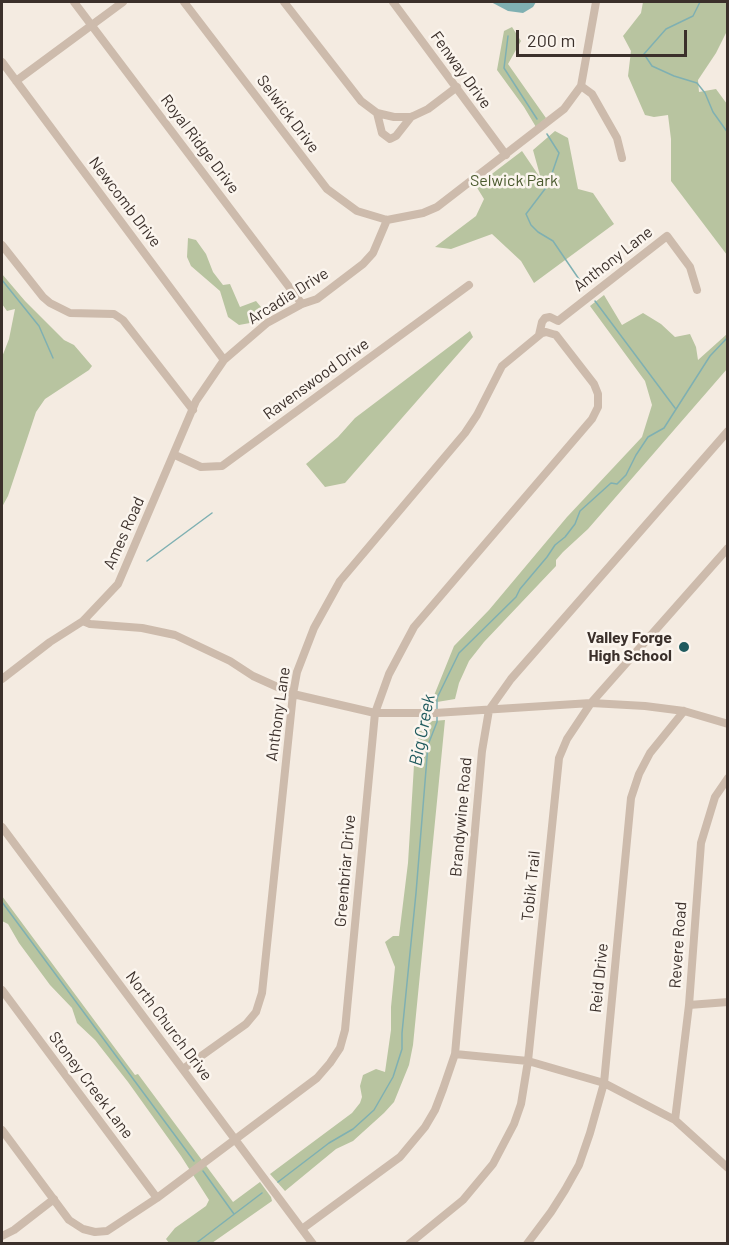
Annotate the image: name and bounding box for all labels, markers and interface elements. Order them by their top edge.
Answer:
scale bar [519,18,690,56]
street label: Fenway Drive [426,27,496,113]
text: 200 m [527,29,575,51]
street label: Selwick Drive [253,71,323,157]
street label: Royal Ridge Drive [157,91,243,197]
street label: Newcomb Drive [85,153,165,251]
park label: Selwick Park [470,171,558,191]
street label: Anthony Lane [570,222,656,296]
street label: Arcadia Drive [244,264,332,328]
street label: Ravenswood Drive [259,334,373,424]
street label: Ames Road [99,494,149,572]
place label: Valley Forge High School [587,628,672,666]
marker: Valley Forge High School [677,640,691,654]
street label: Anthony Lane [262,666,294,762]
water label: Big Creek [404,692,440,768]
street label: Brandywine Road [446,756,476,878]
street label: Greenbriar Drive [331,814,359,928]
street label: Tobik Trail [518,850,544,922]
street label: Revere Road [665,901,691,989]
street label: Reid Drive [586,942,612,1014]
street label: North Church Drive [122,968,216,1084]
street label: Stoney Creek Lane [44,1028,138,1142]

